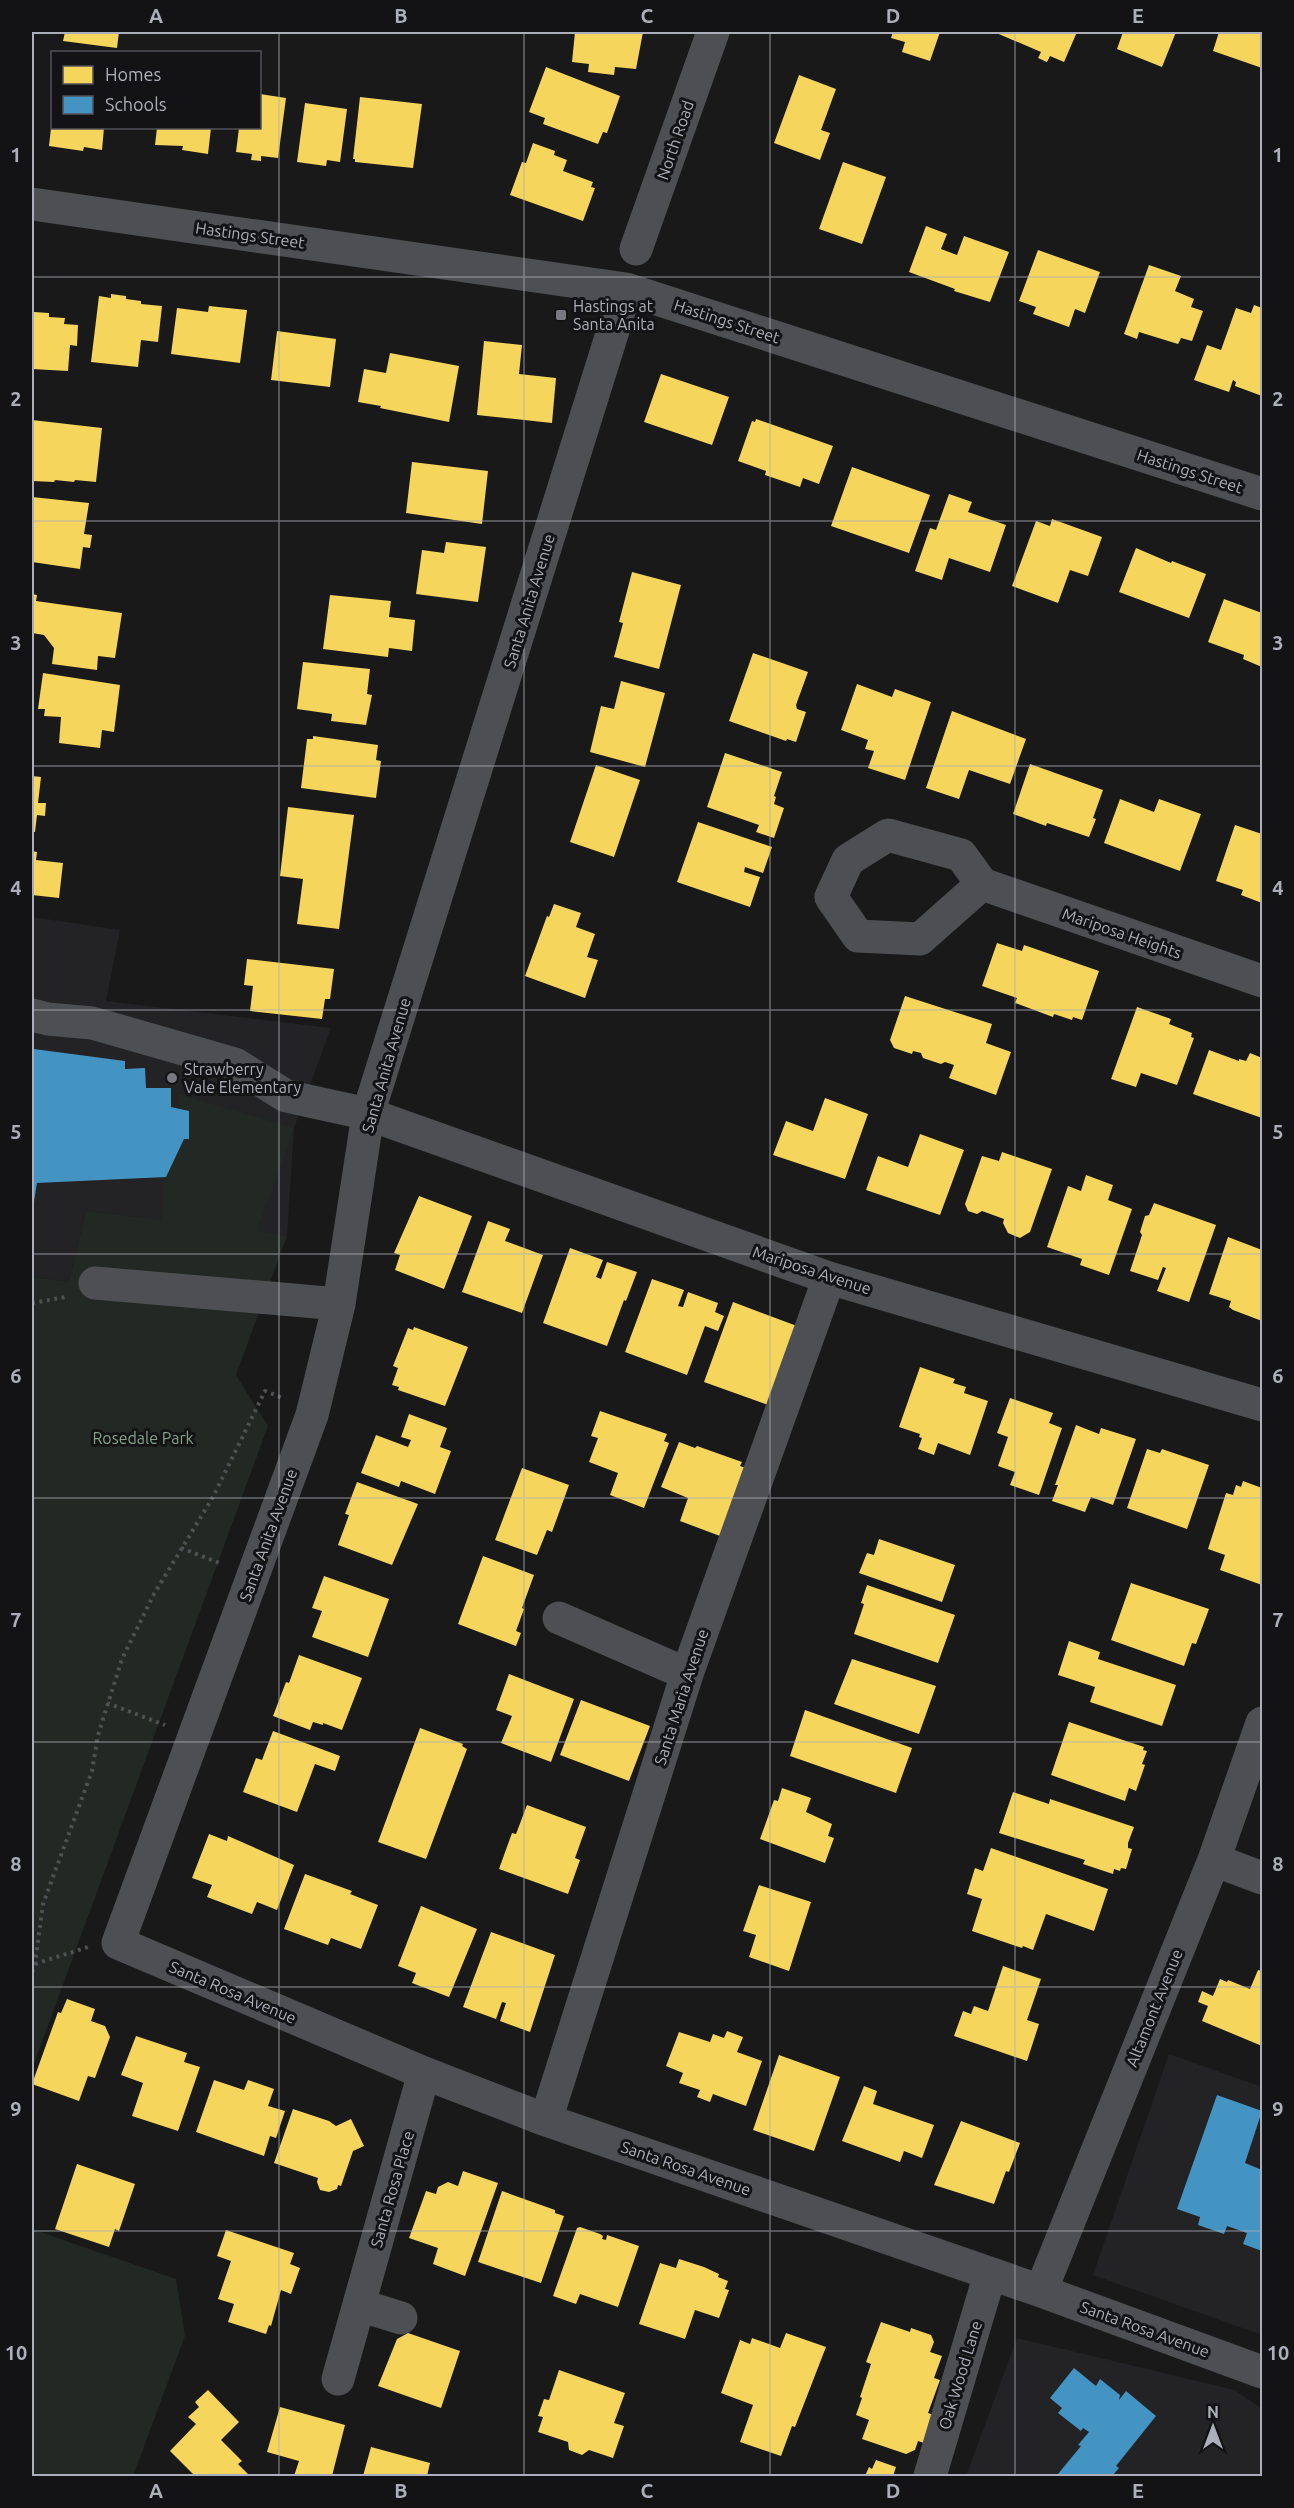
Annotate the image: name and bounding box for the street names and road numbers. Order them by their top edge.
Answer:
street label: North Road [653,98,697,182]
street label: Hastings Street [194,218,306,252]
street label: Hastings Street [672,295,783,347]
street label: Hastings Street [1135,445,1246,497]
street label: Santa Anita Avenue [500,532,558,670]
street label: Mariposa Heights [1060,904,1184,962]
street label: Santa Anita Avenue [358,996,414,1134]
street label: Mariposa Avenue [750,1242,874,1298]
street label: Santa Anita Avenue [236,1466,300,1604]
street label: Santa Maria Avenue [651,1627,711,1767]
street label: Altamont Avenue [1122,1947,1186,2069]
street label: Santa Rosa Avenue [167,1957,299,2027]
street label: Santa Rosa Place [367,2129,417,2249]
street label: Santa Rosa Avenue [619,2137,753,2199]
street label: Santa Rosa Avenue [1078,2297,1212,2361]
street label: Oak Wood Lane [935,2318,985,2432]

